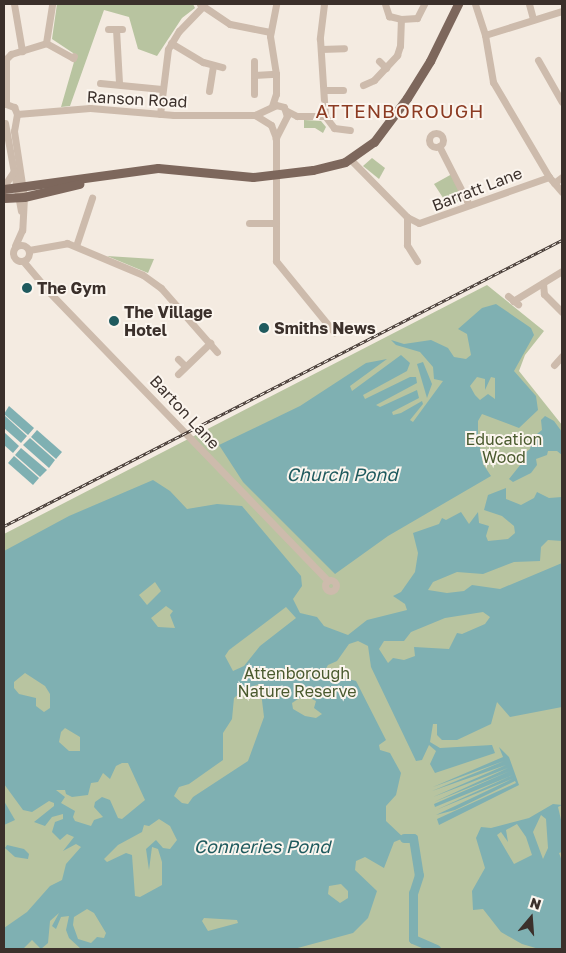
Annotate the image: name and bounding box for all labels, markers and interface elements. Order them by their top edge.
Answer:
street label: Ranson Road [86,87,188,111]
district label: ATTENBOROUGH [314,100,486,122]
street label: Barratt Lane [429,163,525,215]
place label: The Gym [37,278,106,298]
marker: The Gym [21,282,33,294]
place label: The Village Hotel [124,302,213,340]
marker: The Village Hotel [108,315,120,327]
place label: Smiths News [274,318,376,338]
marker: Smiths News [258,322,270,334]
street label: Barton Lane [146,371,224,453]
park label: Education Wood [466,429,542,467]
water label: Church Pond [287,463,397,485]
park label: Attenborough Nature Reserve [238,663,356,701]
water label: Conneries Pond [194,835,330,857]
north arrow [506,893,556,943]
text: N [528,894,543,913]

